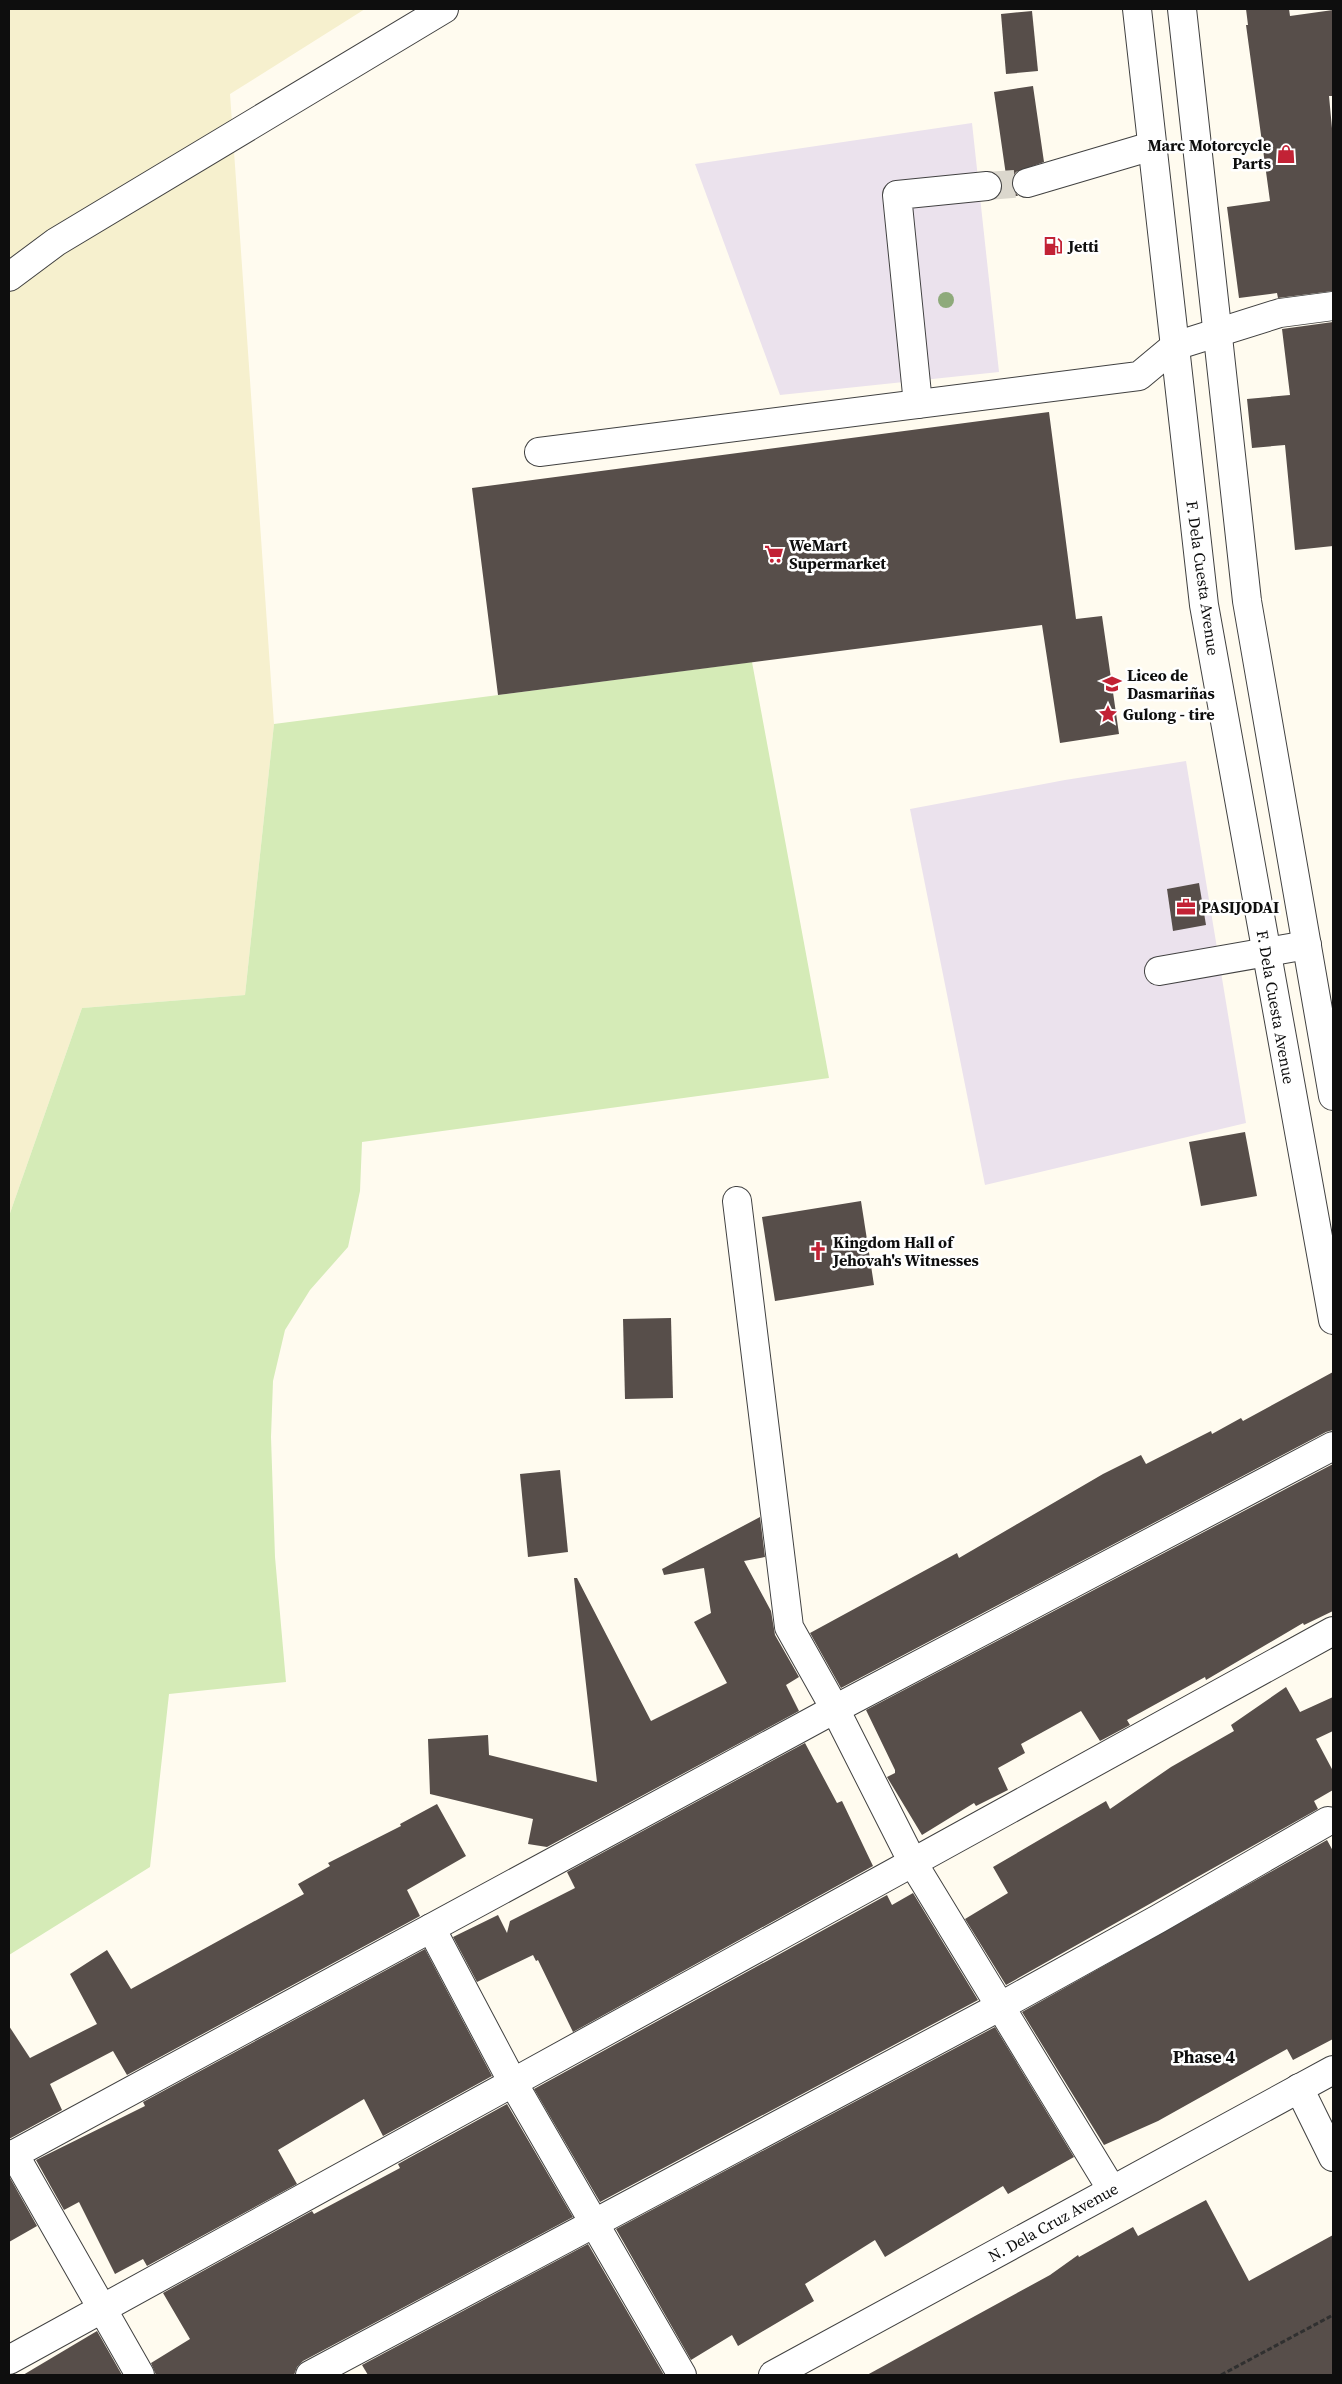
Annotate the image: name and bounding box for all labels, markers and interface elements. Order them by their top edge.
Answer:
place label: Marc Motorcycle Parts [1147,134,1271,174]
shop icon: Marc Motorcycle Parts [1275,143,1297,165]
fuel station icon: Jetti [1042,235,1064,257]
place label: Jetti [1067,235,1099,257]
street label: F. Dela Cuesta Avenue [1181,499,1225,657]
place label: WeMart Supermarket [789,534,886,574]
supermarket icon: WeMart Supermarket [763,543,785,565]
place label: Liceo de Dasmariñas [1127,664,1215,704]
school or university icon: Liceo de Dasmariñas [1101,673,1123,695]
place icon: Gulong - tire [1097,703,1119,725]
place label: Gulong - tire [1123,703,1215,725]
office icon: PASIJODAI [1175,896,1197,918]
place label: PASIJODAI [1201,896,1279,918]
street label: F. Dela Cuesta Avenue [1252,928,1300,1086]
place label: Kingdom Hall of Jehovah's Witnesses [832,1231,979,1271]
church icon: Kingdom Hall of Jehovah's Witnesses [807,1240,829,1262]
district label: Phase 4 [1173,2044,1235,2069]
street label: N. Dela Cruz Avenue [984,2177,1122,2267]

